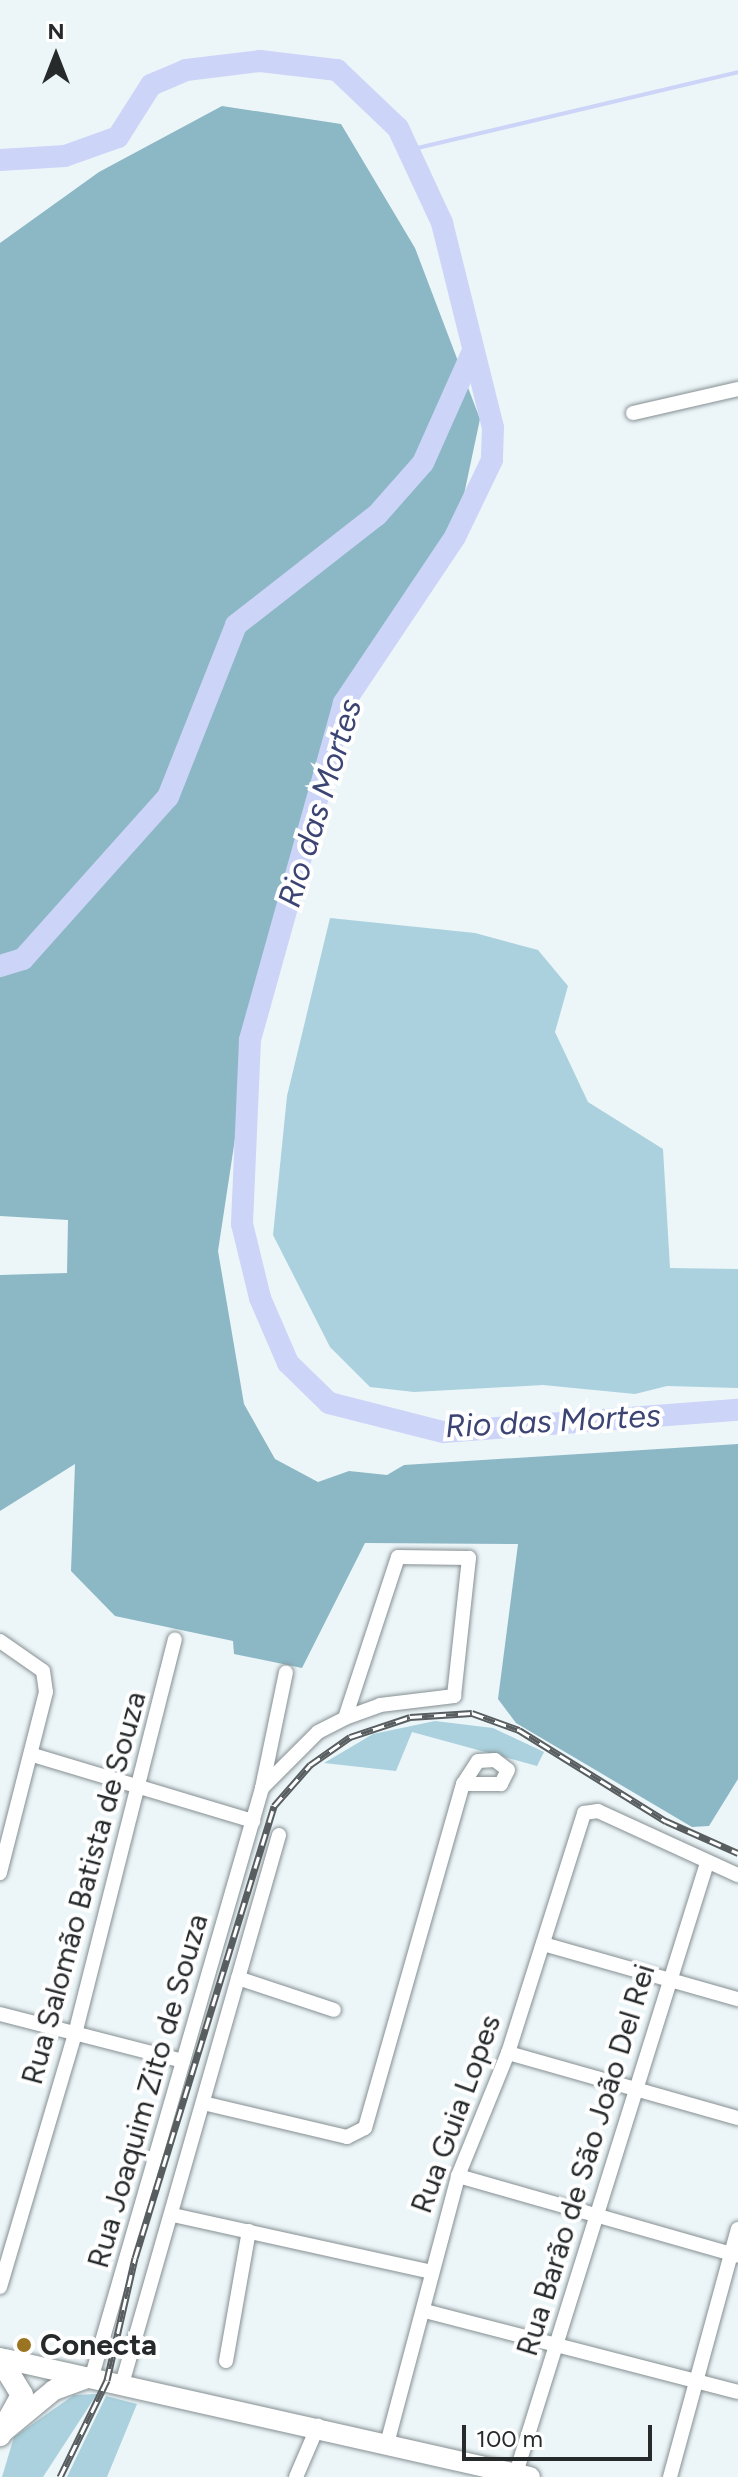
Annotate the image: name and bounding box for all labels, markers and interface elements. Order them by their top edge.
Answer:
north arrow [16,16,96,96]
text: N [47,18,65,45]
water label: Rio das Mortes [270,694,370,912]
water label: Rio das Mortes [444,1396,662,1446]
street label: Rua Salomão Batista de Souza [14,1688,154,2088]
street label: Rua Joaquim Zito de Souza [80,1910,216,2272]
street label: Rua Barão de São João Del Rei [509,1960,663,2360]
street label: Rua Guia Lopes [403,2010,509,2218]
place label: Conecta [40,2327,157,2363]
marker: Conecta [15,2336,33,2354]
scale bar [466,2409,656,2459]
text: 100 m [476,2424,543,2453]

